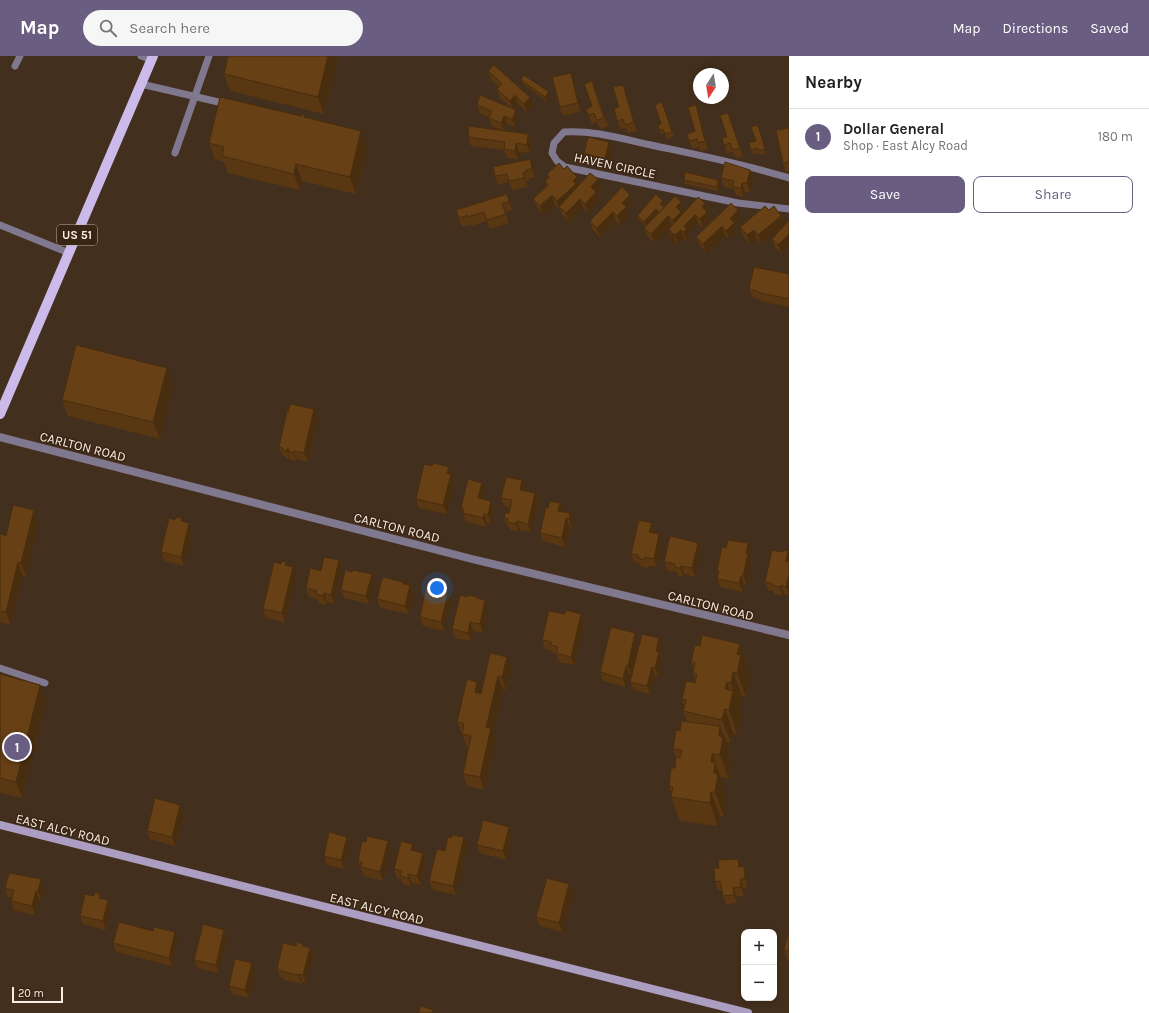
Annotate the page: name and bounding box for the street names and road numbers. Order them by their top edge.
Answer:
street label: HAVEN CIRCLE [573,149,657,181]
road number: US 51 [57,225,97,245]
street label: CARLTON ROAD [38,429,127,464]
street label: CARLTON ROAD [352,510,441,545]
street label: CARLTON ROAD [666,588,755,623]
street label: EAST ALCY ROAD [14,811,111,848]
street label: EAST ALCY ROAD [328,890,425,927]

